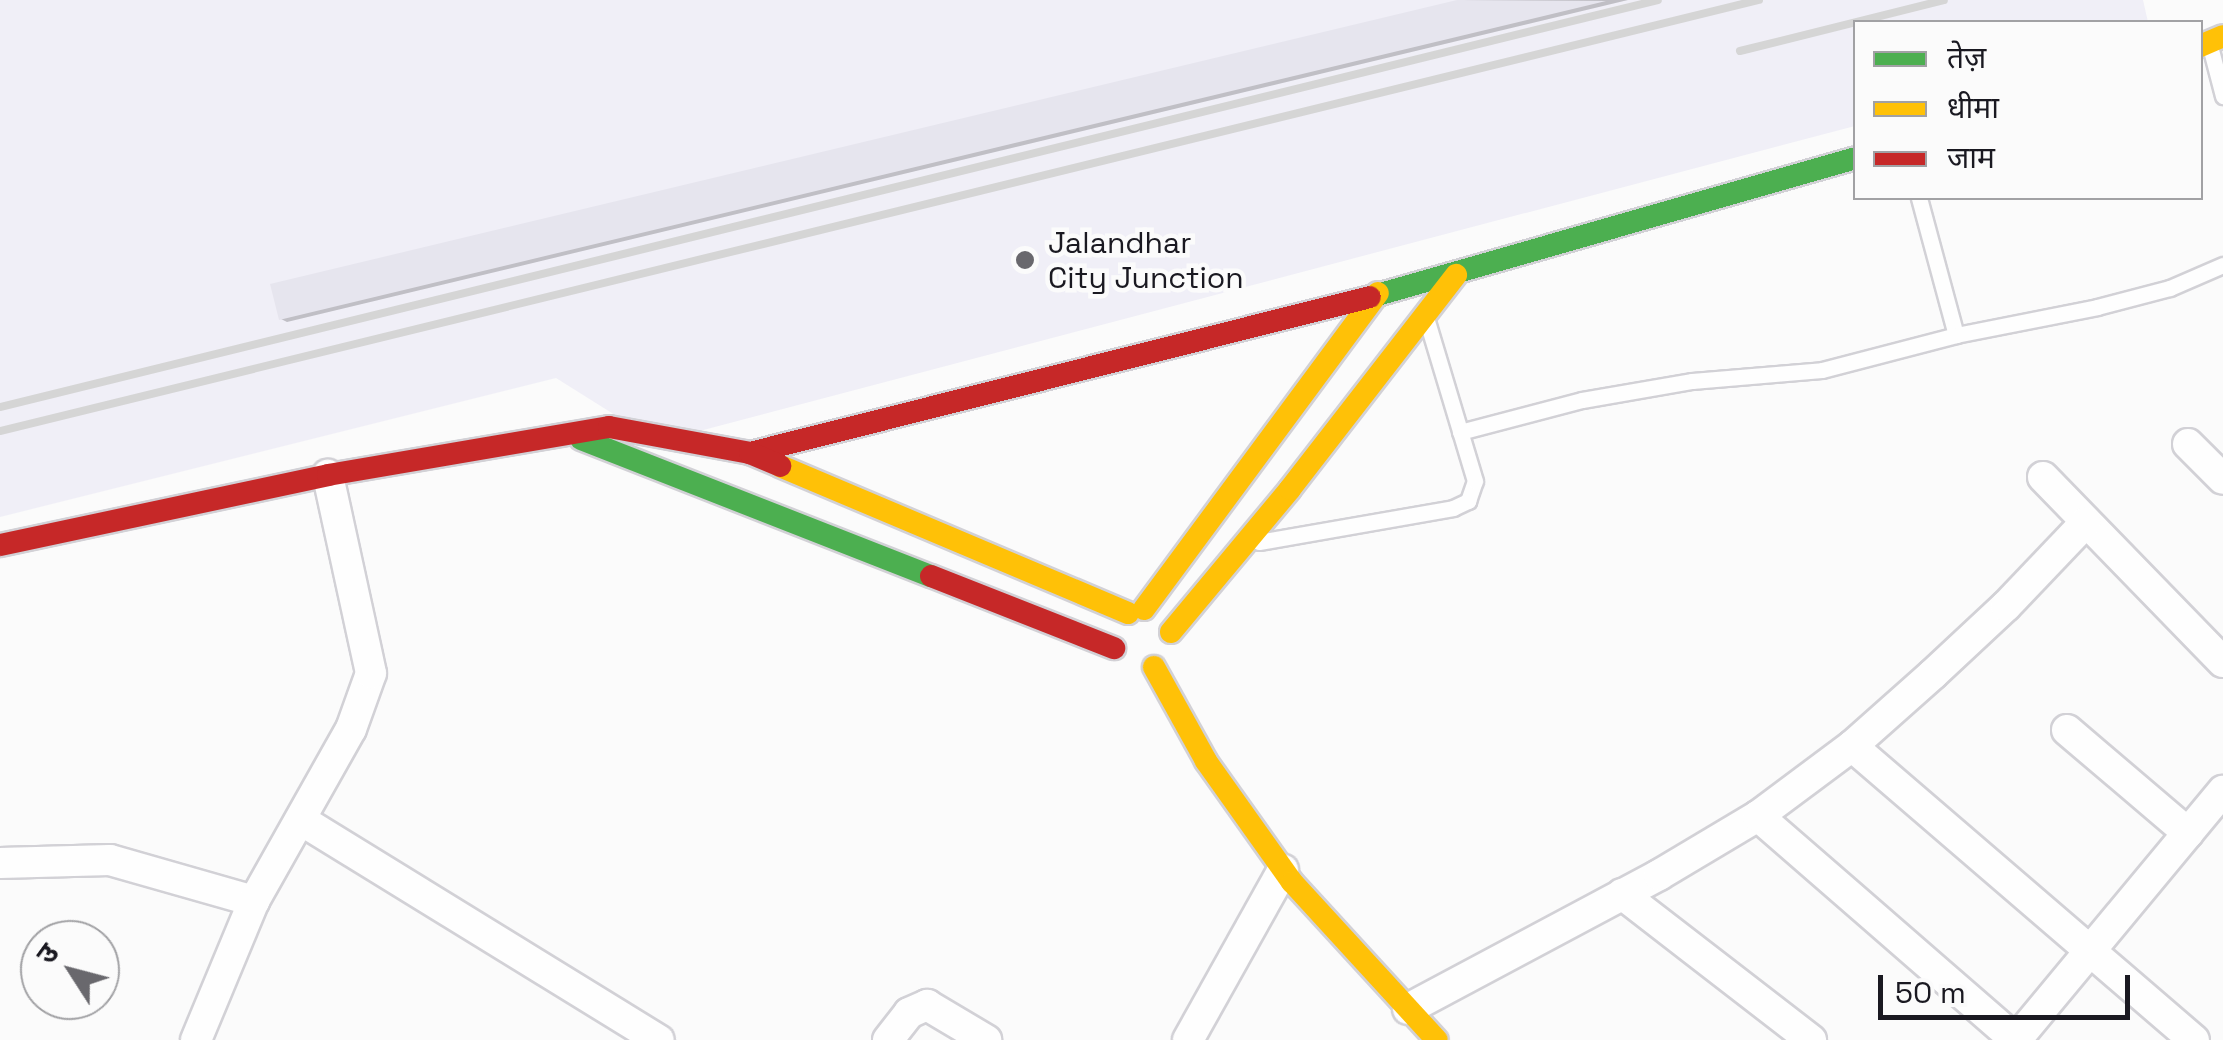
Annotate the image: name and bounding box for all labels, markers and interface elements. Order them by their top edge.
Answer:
legend [1853,20,2203,200]
text: तेज़ [1947,38,1986,77]
text: धीमा [1947,88,1999,127]
text: जाम [1947,138,1995,177]
place label: Jalandhar City Junction [1048,225,1244,296]
marker: Jalandhar City Junction [1012,247,1038,273]
north arrow [20,920,120,1020]
text: उ [28,936,67,971]
scale bar [1883,955,2136,1017]
text: 50 m [1895,973,1966,1012]

